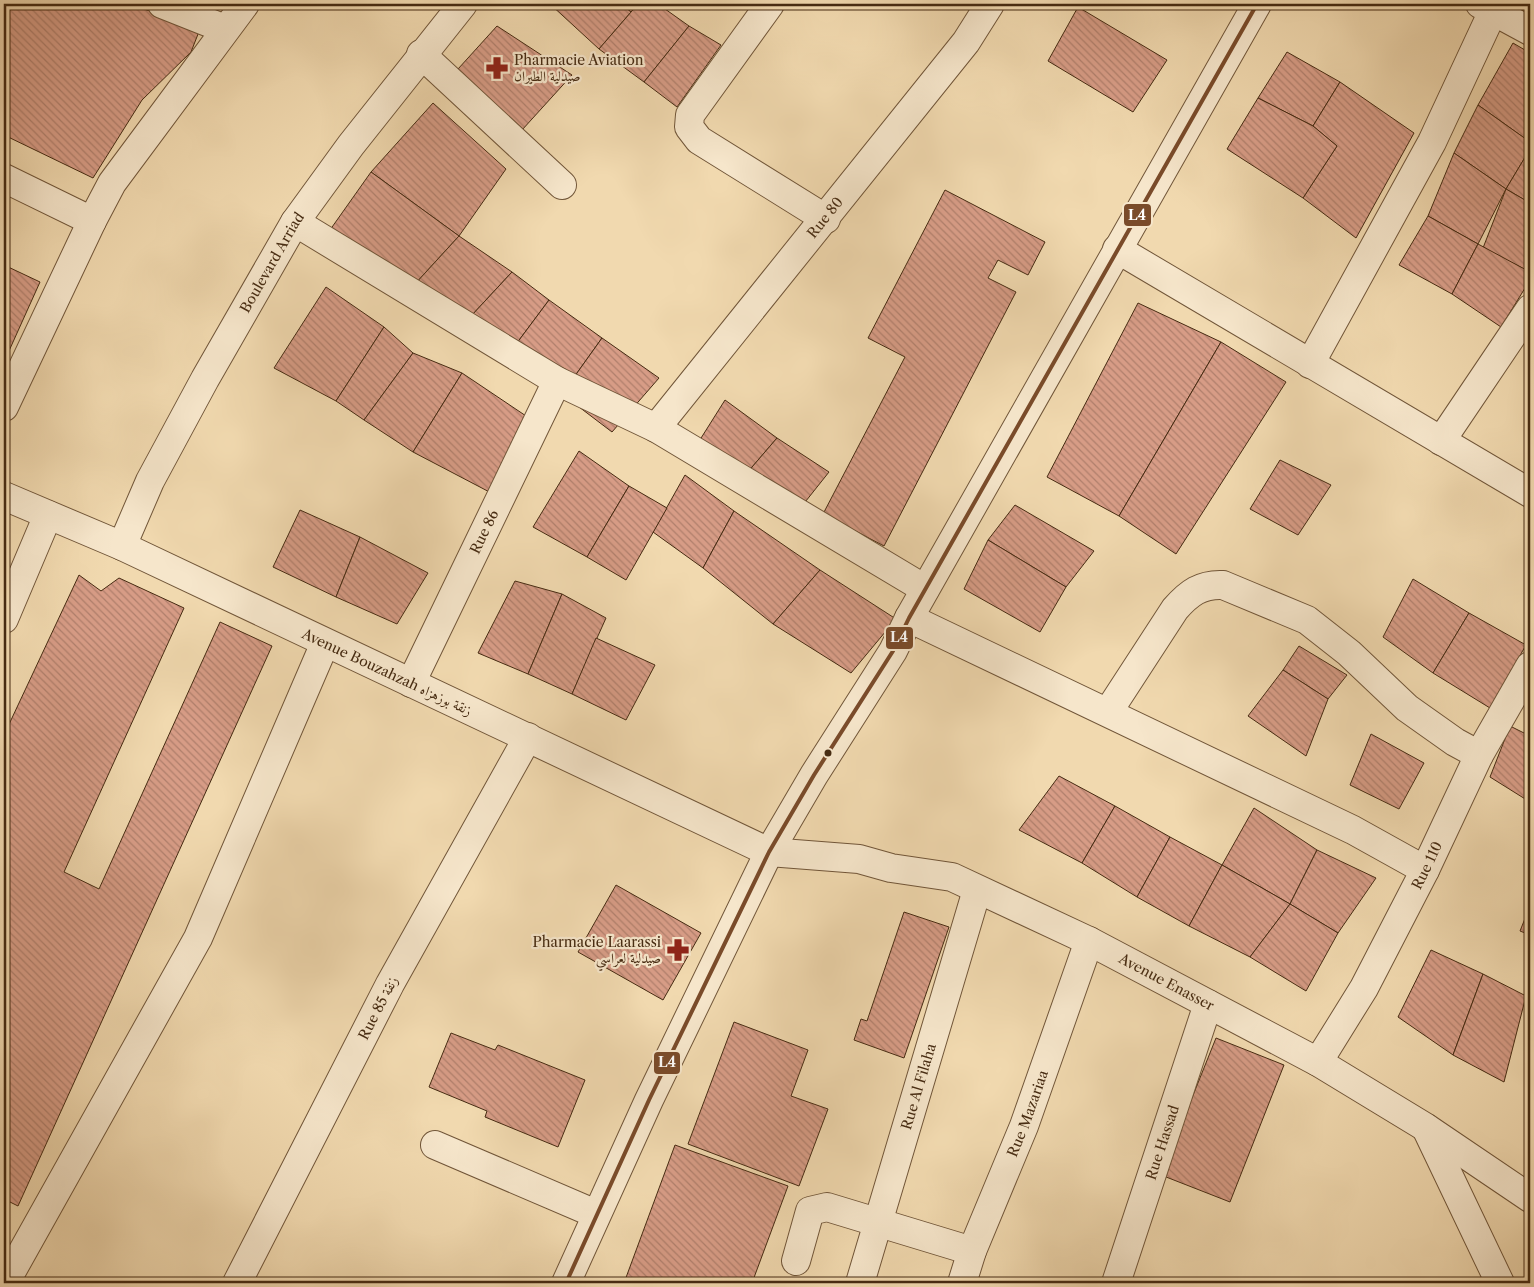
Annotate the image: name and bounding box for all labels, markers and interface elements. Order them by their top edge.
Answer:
place label: Pharmacie Aviation صيدلية الطيران [514,51,644,85]
pharmacy icon: Pharmacie Aviation صيدلية الطيران [484,55,510,81]
street label: Rue 80 [803,193,847,242]
line badge: L4 [1123,203,1152,227]
text: L4 [1128,206,1146,224]
street label: Boulevard Arriad [236,208,308,316]
street label: Rue 86 [466,507,502,557]
street label: Avenue Bouzahzah زنقة بوزهزاه [298,624,475,719]
line badge: L4 [885,626,914,650]
text: L4 [890,628,908,646]
unlabelled marker [823,748,833,758]
street label: Rue 110 [1408,838,1446,892]
place label: Pharmacie Laarassi صيدلية لعراسي [532,933,661,972]
pharmacy icon: Pharmacie Laarassi صيدلية لعراسي [665,937,691,963]
street label: Avenue Enasser [1115,949,1217,1015]
street label: Rue 85 زنقة [354,973,402,1043]
street label: Rue Al Filaha [897,1041,940,1132]
line badge: L4 [653,1051,681,1075]
text: L4 [658,1053,676,1071]
street label: Rue Mazariaa [1003,1067,1052,1160]
street label: Rue Hassad [1142,1102,1183,1182]

